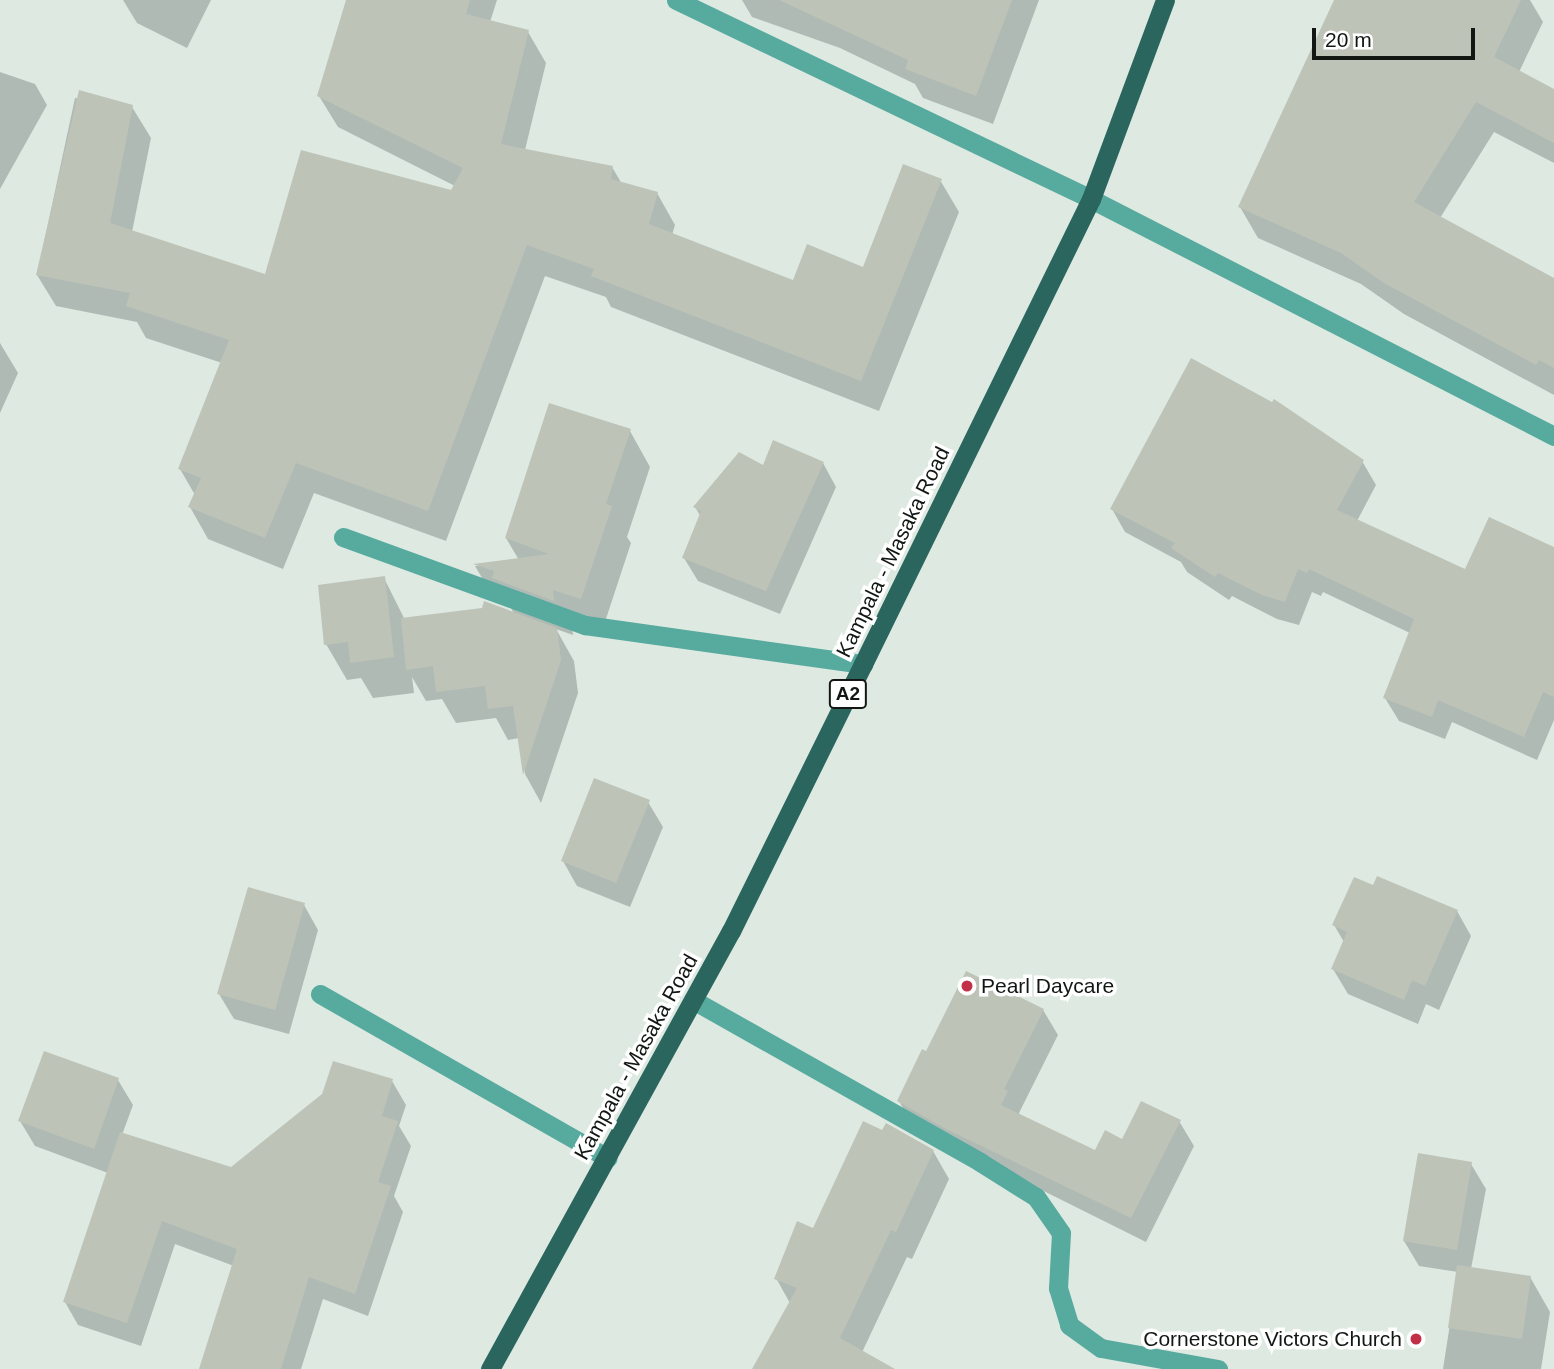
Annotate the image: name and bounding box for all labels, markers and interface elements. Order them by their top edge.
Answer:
scale bar [1316,14,1479,58]
text: 20 m [1325,28,1372,51]
street label: Kampala - Masaka Road [831,443,955,661]
road number: A2 [829,678,867,709]
street label: Kampala - Masaka Road [569,950,703,1164]
place label: Pearl Daycare [981,973,1114,999]
marker: Pearl Daycare [959,978,975,994]
place label: Cornerstone Victors Church [1143,1326,1402,1352]
marker: Cornerstone Victors Church [1408,1331,1424,1347]

